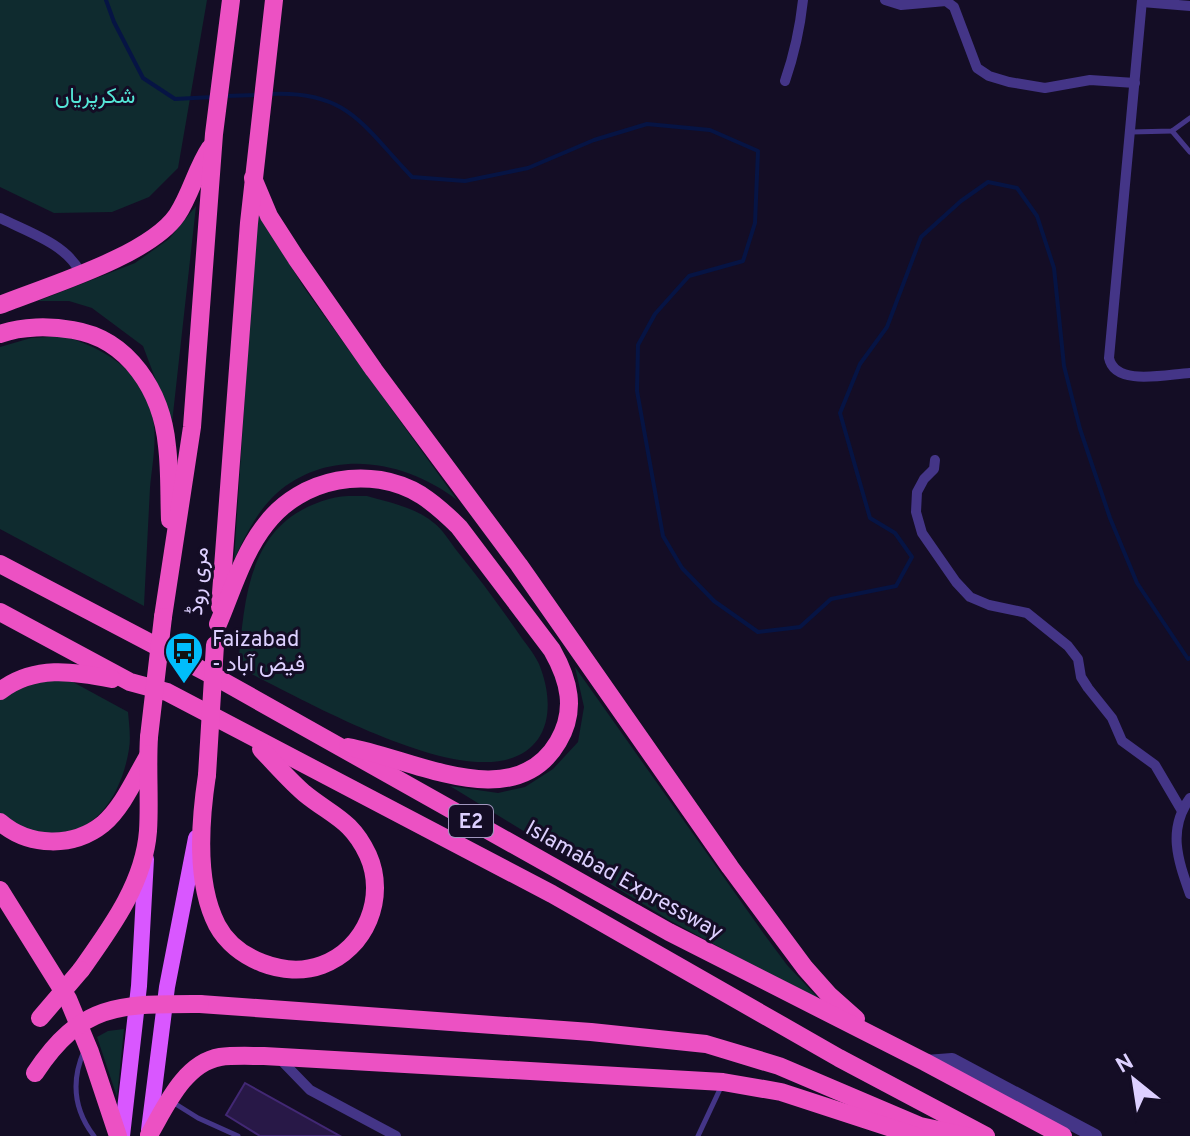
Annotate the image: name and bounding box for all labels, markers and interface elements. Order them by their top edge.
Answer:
park label: شکرپریاں [55,84,135,111]
street label: مری روڈ [183,546,216,616]
place label: Faizabad - فیض آباد [212,627,305,679]
bus stop icon: Faizabad - فیض آباد [163,630,205,685]
road number: E2 [449,805,493,837]
street label: Islamabad Expressway [520,816,727,947]
north arrow [1094,1040,1174,1120]
text: N [1112,1049,1139,1080]

